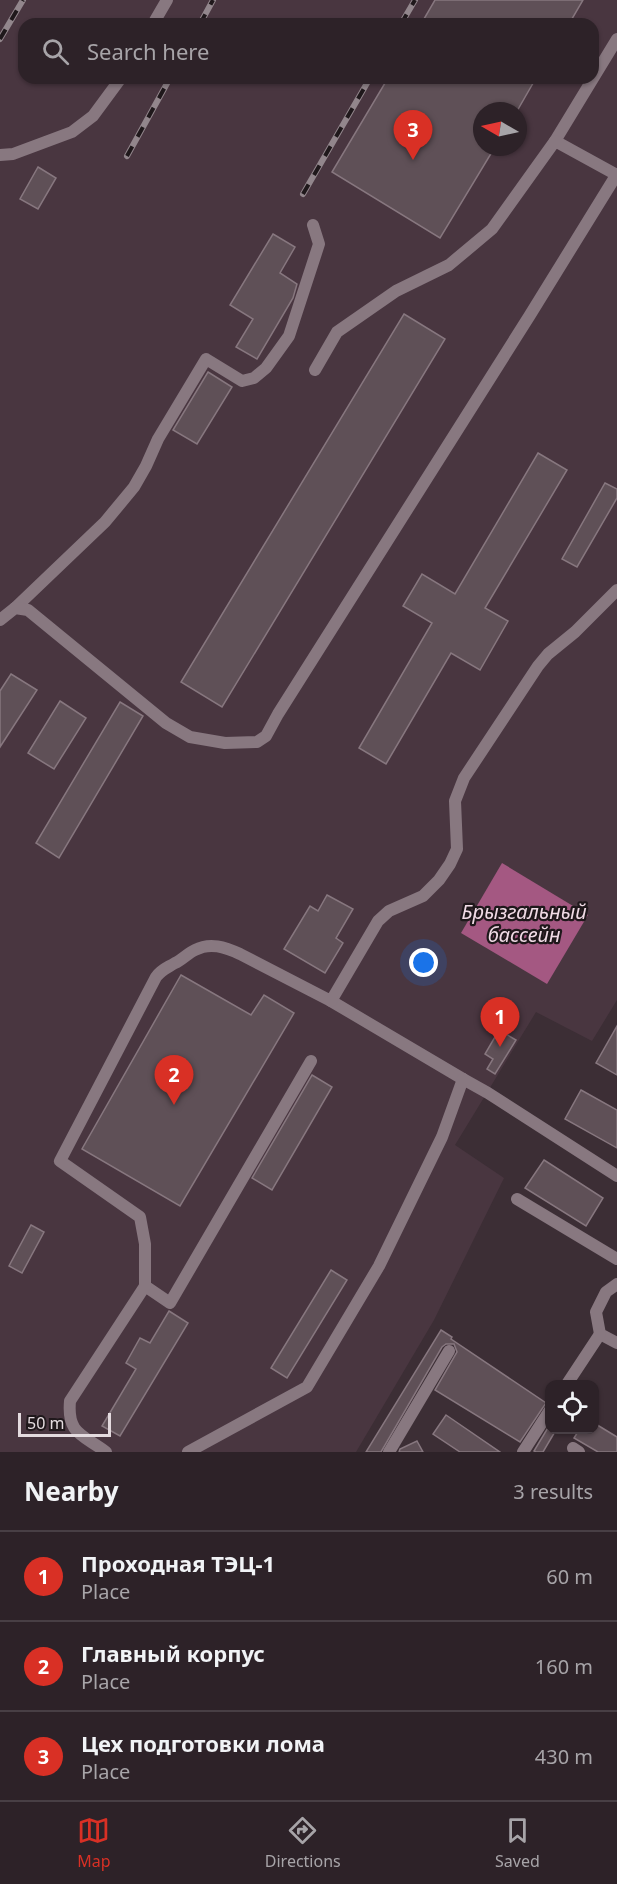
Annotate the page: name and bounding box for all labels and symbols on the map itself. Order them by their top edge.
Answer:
north arrow [473,102,527,156]
pin: 3 [394,110,432,160]
water label: Брызгальный бассейн [461,898,587,948]
your location [409,948,438,977]
pin: 1 [480,998,520,1047]
pin: 2 [154,1056,194,1105]
scale bar [18,1410,111,1438]

